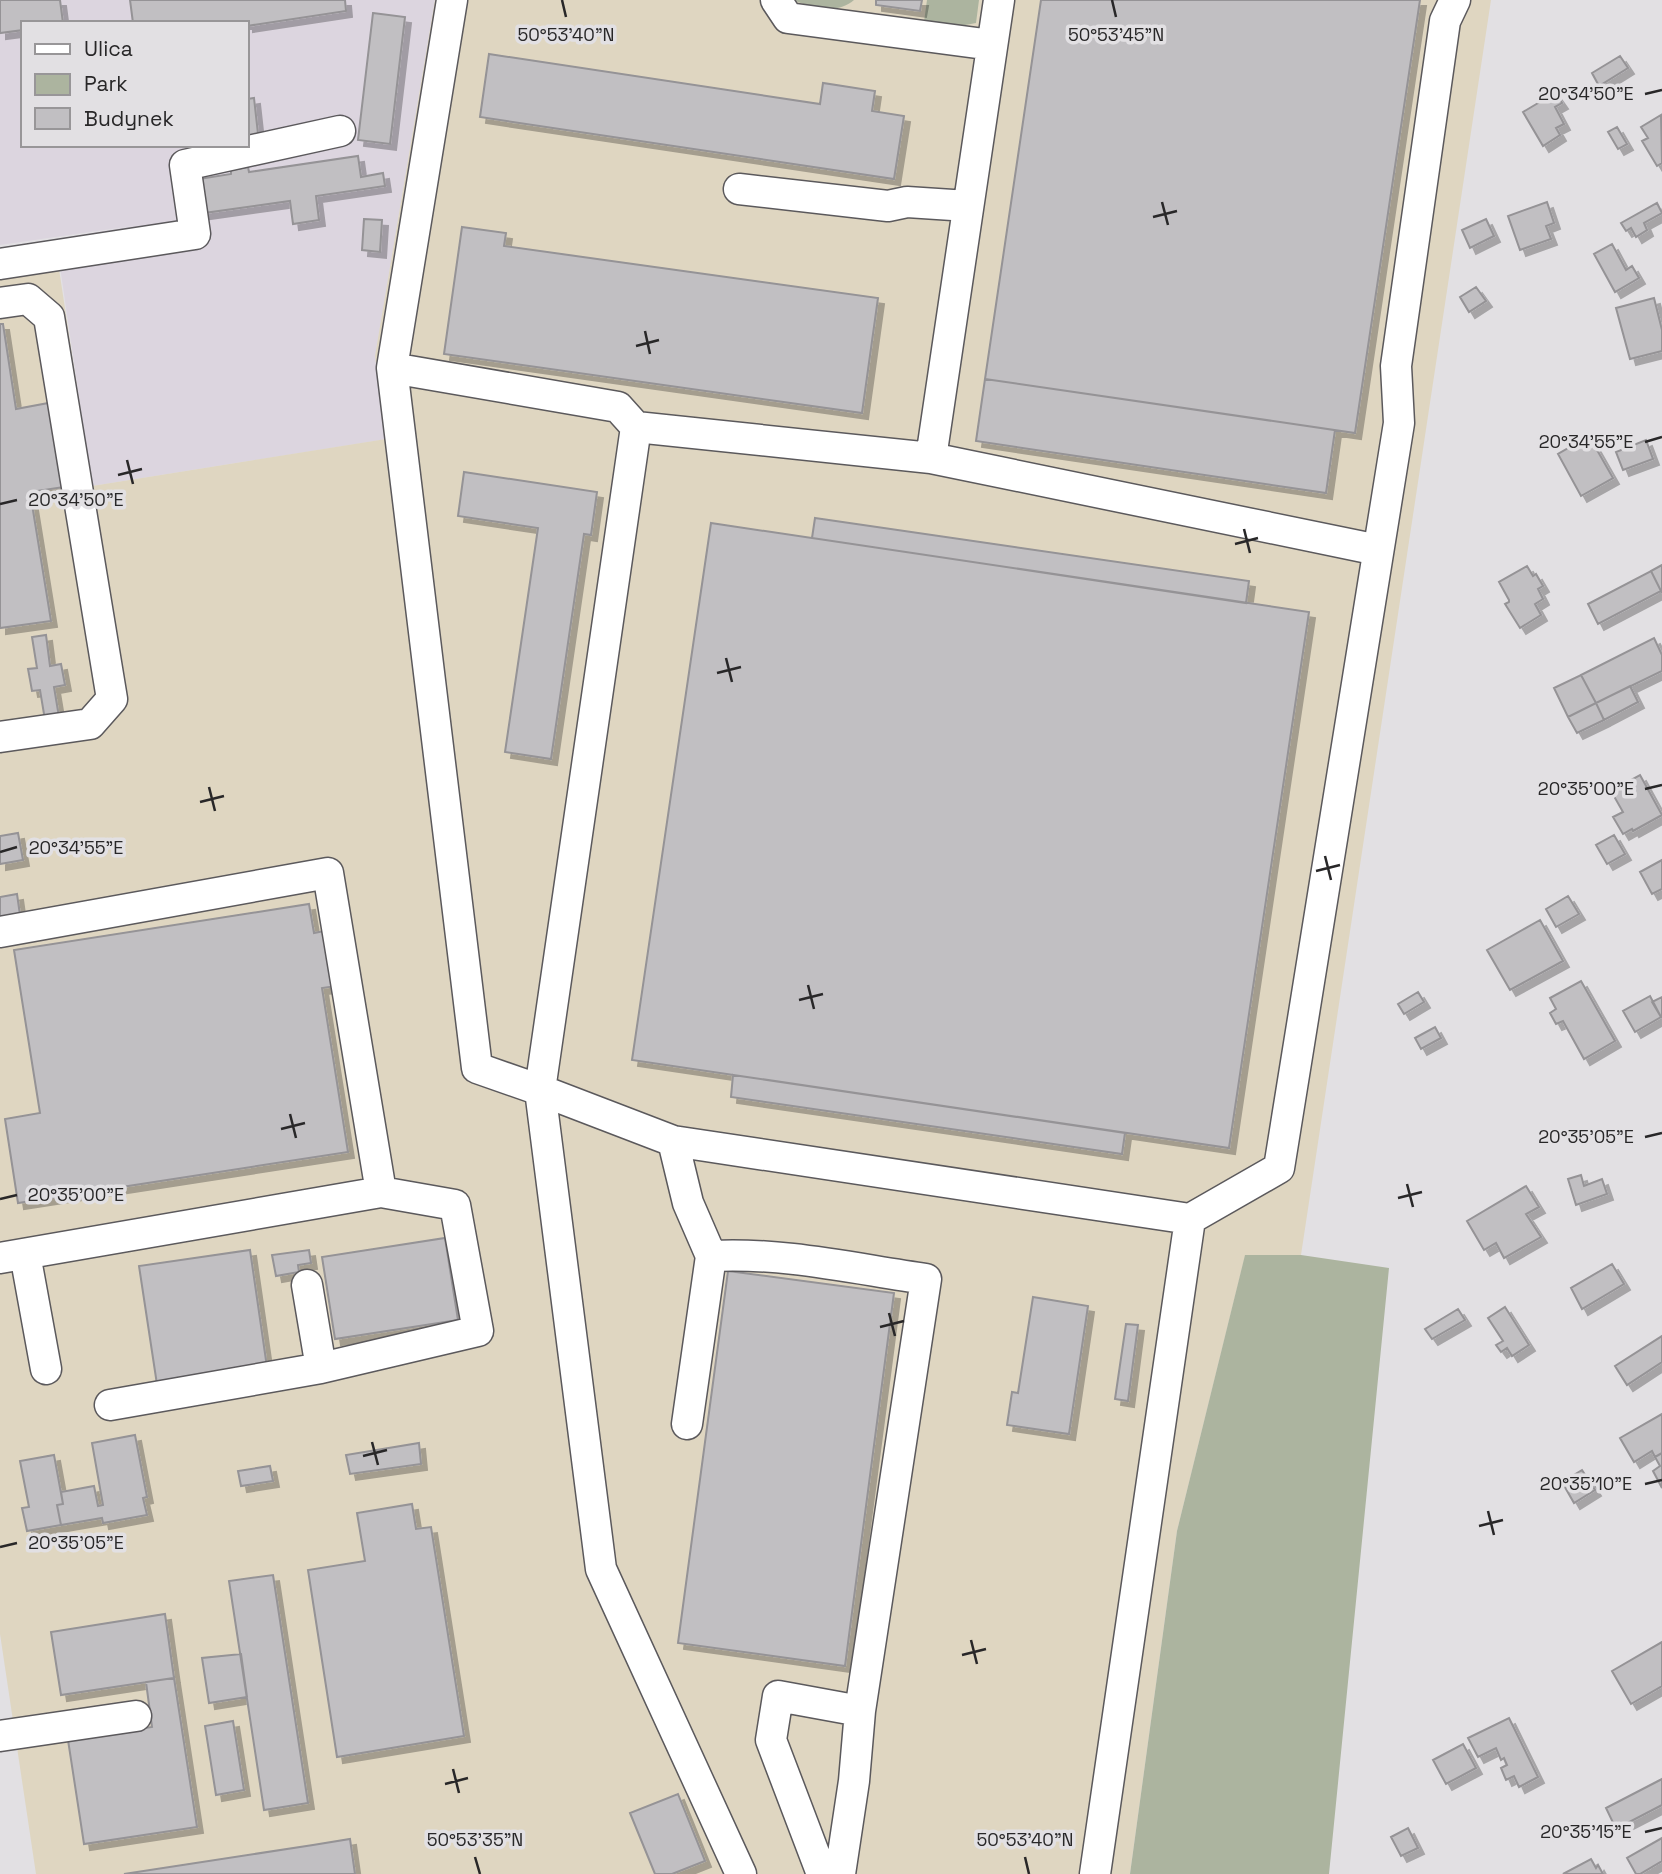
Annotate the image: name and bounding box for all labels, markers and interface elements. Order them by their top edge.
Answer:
legend [21,21,248,147]
text: 50°53'40"N [518,23,614,46]
text: 50°53'45"N [1068,23,1164,46]
text: Ulica [84,35,133,62]
text: Park [84,70,128,97]
text: 20°34'50"E [1538,82,1634,105]
text: Budynek [84,105,174,132]
text: 20°34'55"E [1539,430,1633,453]
text: 20°34'50"E [28,488,124,511]
text: 20°35'00"E [1538,777,1634,800]
text: 20°34'55"E [29,836,123,859]
text: 20°35'05"E [1538,1125,1634,1148]
text: 20°35'00"E [28,1183,124,1206]
text: 20°35'10"E [1540,1472,1632,1495]
text: 20°35'05"E [28,1531,124,1554]
text: 20°35'15"E [1540,1820,1632,1843]
text: 50°53'35"N [427,1828,523,1851]
text: 50°53'40"N [977,1828,1073,1851]

